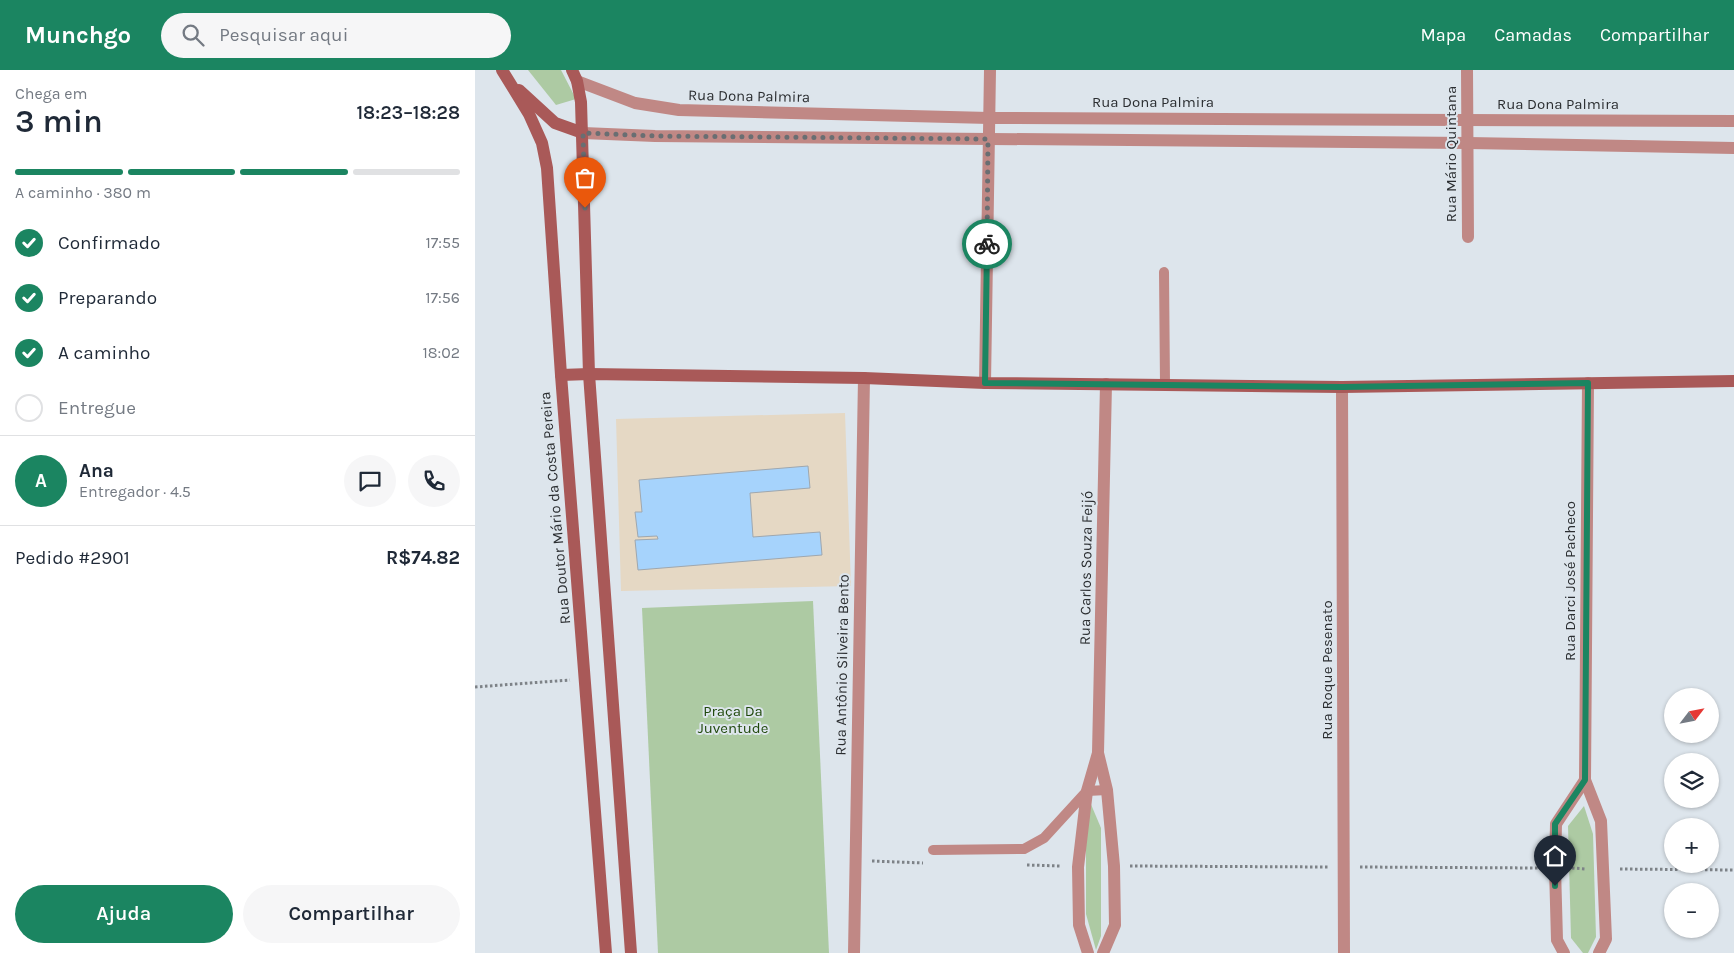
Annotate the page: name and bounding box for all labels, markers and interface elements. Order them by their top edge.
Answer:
search box [161,13,511,58]
text: Munchgo [25,21,131,49]
icon: search [179,21,207,49]
text: Pesquisar aqui [219,24,348,46]
text: Mapa [1421,24,1466,46]
text: Camadas [1494,24,1572,46]
text: Compartilhar [1600,24,1709,46]
text: Chega em [15,84,88,103]
street label: Rua Dona Palmira [688,86,810,106]
street label: Rua Mário Quintana [1442,86,1460,222]
street label: Rua Dona Palmira [1092,93,1214,111]
street label: Rua Dona Palmira [1497,95,1619,113]
text: 18:23–18:28 [356,102,460,124]
text: 3 min [15,103,103,140]
pin [564,157,606,208]
icon: bag [571,164,599,192]
text: A caminho · 380 m [15,183,151,202]
courier [962,219,1012,269]
icon: check [15,229,43,257]
icon: bike [973,230,1001,258]
text: Confirmado [58,232,160,254]
text: 17:55 [425,233,460,252]
icon: check [15,284,43,312]
text: Preparando [58,287,157,309]
text: 17:56 [425,288,460,307]
icon: check [15,339,43,367]
text: A caminho [58,342,150,364]
text: 18:02 [422,343,460,362]
street label: Rua Doutor Mário da Costa Pereira [536,391,574,625]
text: Entregue [58,397,136,419]
button: chat [344,455,396,507]
button: phone [408,455,460,507]
text: Ana [79,460,114,482]
text: A [35,470,47,492]
text: Entregador · 4.5 [79,482,191,501]
street label: Rua Carlos Souza Feijó [1076,491,1096,645]
street label: Rua Darci José Pacheco [1561,501,1579,661]
text: Pedido #2901 [15,547,130,569]
text: R$74.82 [386,547,460,569]
street label: Rua Antônio Silveira Bento [831,574,853,756]
street label: Rua Roque Pesenato [1318,600,1336,740]
north arrow [1664,688,1719,742]
map controls [1664,688,1719,938]
park label: Praça Da Juventude [698,702,768,737]
button: layers [1664,753,1719,808]
button: + [1664,818,1719,873]
pin [1534,835,1576,886]
icon: home [1541,842,1569,870]
button: − [1664,883,1719,938]
button: Ajuda [15,885,233,943]
button: Compartilhar [243,885,460,943]

